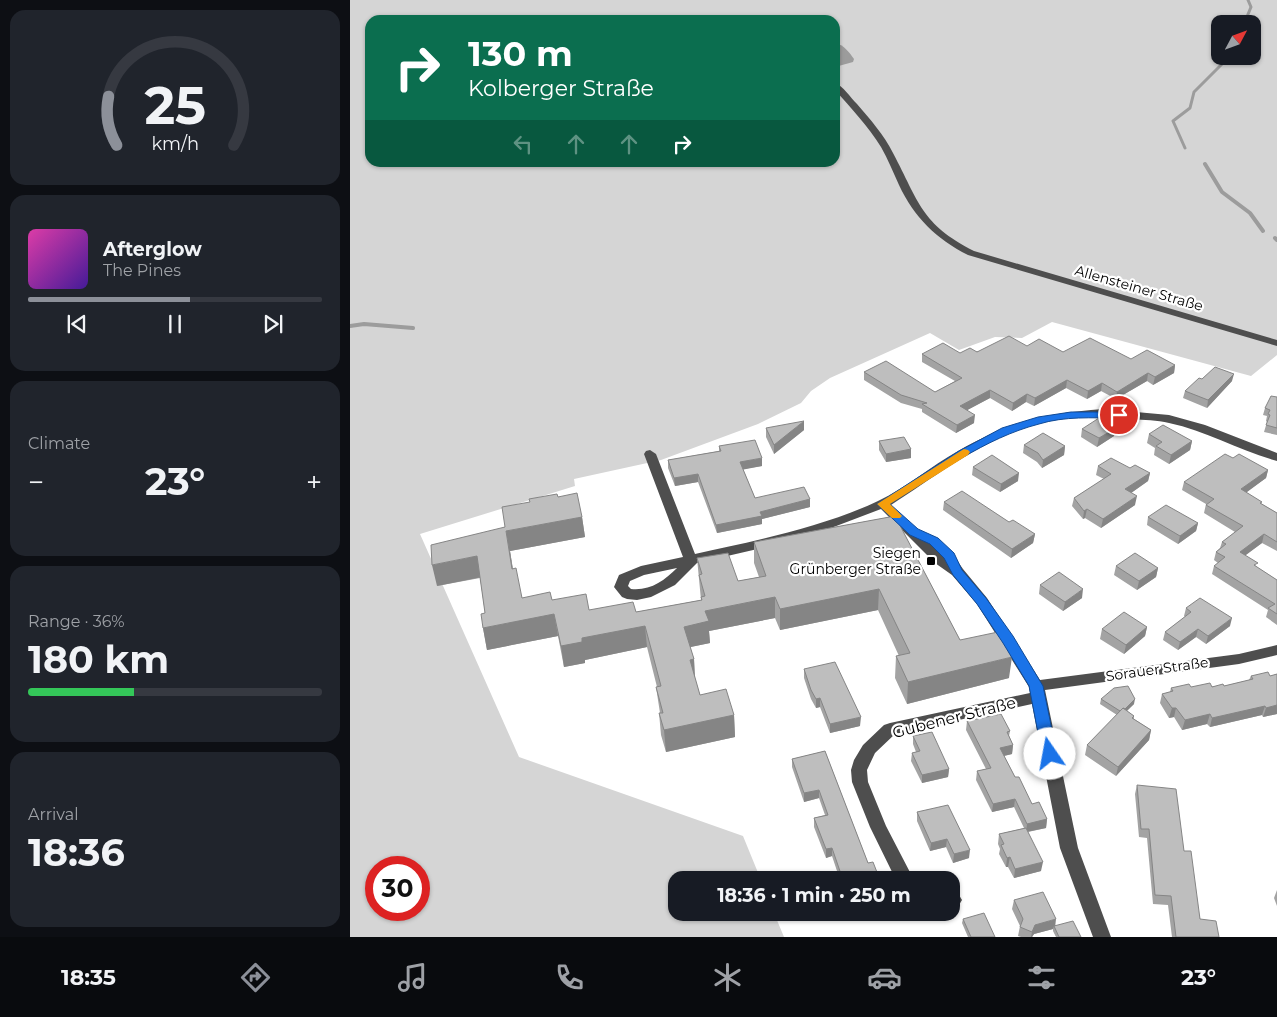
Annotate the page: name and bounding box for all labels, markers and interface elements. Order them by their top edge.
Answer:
north arrow [1211,15,1261,65]
map controls [1211,15,1261,65]
text: 130 m [468,32,573,75]
icon: right [385,35,450,100]
text: 25 [144,74,206,137]
text: Kolberger Straße [468,75,654,102]
icon: left [509,130,537,158]
icon: ahead [562,130,590,158]
icon: ahead [615,130,643,158]
icon: right [668,130,696,158]
text: km/h [151,133,199,154]
text: Afterglow [103,238,202,261]
text: The Pines [103,261,181,280]
street label: Allensteiner Straße [1073,261,1205,315]
icon: previous [63,310,91,338]
icon: pause [161,310,189,338]
icon: next [259,310,287,338]
pin [1098,394,1140,436]
icon: arrive [1105,401,1133,429]
text: Climate [28,434,90,453]
text: 23° [145,458,205,505]
text: − [28,465,44,499]
text: + [306,465,322,499]
place label: Siegen Grünberger Straße [790,544,921,578]
marker: Siegen Grünberger Straße [925,555,937,567]
text: Range · 36% [28,612,125,631]
text: 180 km [28,636,169,683]
street label: Sorauer Straße [1105,653,1209,685]
street label: Gubener Straße [890,693,1018,742]
position arrow [1023,727,1075,779]
text: Arrival [28,805,78,824]
text: 18:36 [28,829,125,876]
speed limit sign: 30 [365,856,430,921]
text: 18:36 · 1 min · 250 m [717,884,911,907]
icon: directions [238,960,273,995]
icon: music [395,960,430,995]
icon: phone [552,960,587,995]
icon: climate [710,960,745,995]
icon: car [867,960,902,995]
icon: filters [1024,960,1059,995]
text: 18:35 [61,964,116,991]
text: 23° [1181,964,1216,991]

